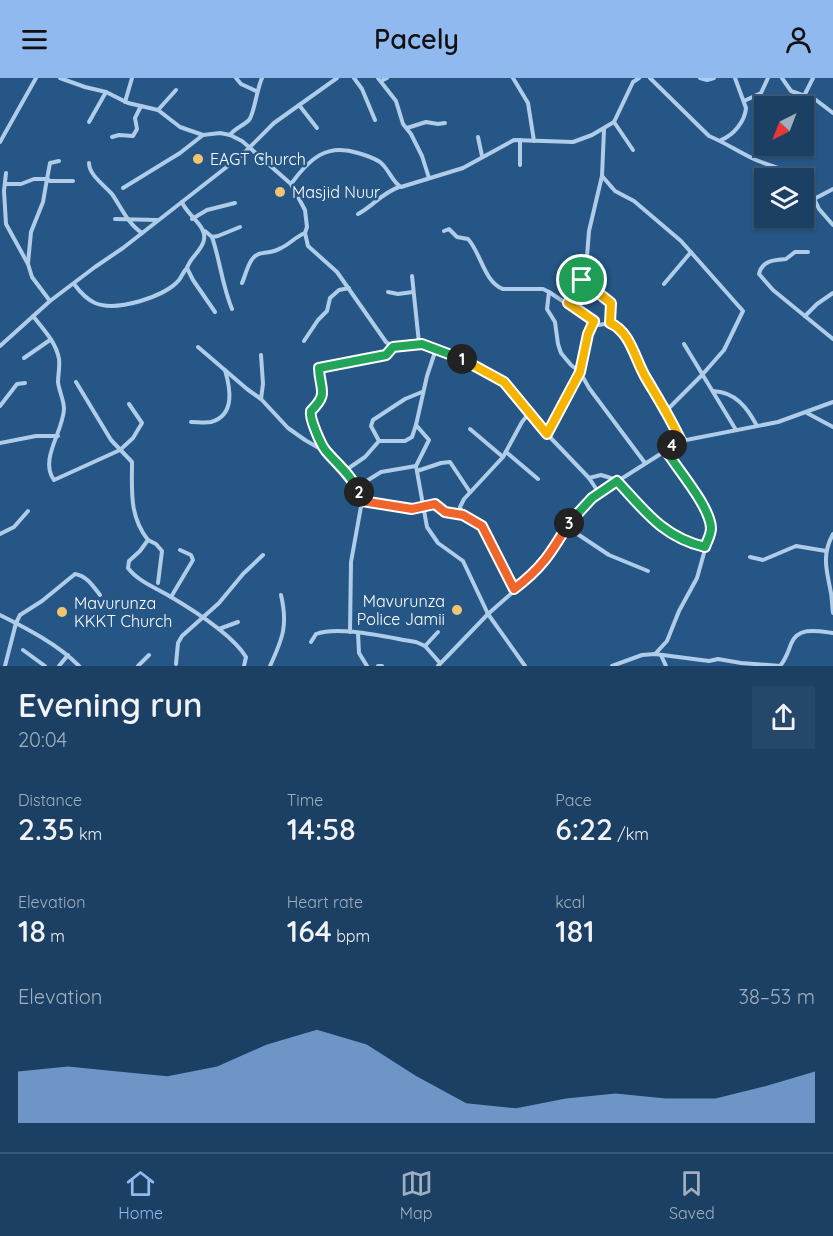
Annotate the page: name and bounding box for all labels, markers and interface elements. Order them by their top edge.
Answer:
text: Pacely [374,22,459,56]
icon: menu [18,23,51,56]
icon: person [782,23,815,56]
north arrow [754,96,814,156]
map controls [754,96,814,228]
place label: EAGT Church [210,149,306,169]
marker: EAGT Church [191,152,205,166]
button: layers [754,168,814,228]
place label: Masjid Nuur [292,182,380,202]
marker: Masjid Nuur [273,185,287,199]
pin [556,254,607,305]
icon: arrive [565,263,598,296]
pin: 1 [447,344,477,374]
text: 1 [459,349,465,369]
pin: 4 [657,430,687,460]
text: 4 [667,435,677,455]
pin: 2 [344,477,374,507]
text: 2 [354,482,364,502]
pin: 3 [554,508,584,538]
text: 3 [565,513,573,533]
place label: Mavurunza Police Jamii [357,591,445,629]
place label: Mavurunza KKKT Church [74,593,172,631]
marker: Mavurunza Police Jamii [450,603,464,617]
marker: Mavurunza KKKT Church [55,605,69,619]
text: Evening run [18,684,203,725]
button: share [752,686,815,749]
text: 20:04 [18,727,67,752]
text: Distance [18,790,82,810]
text: Time [287,790,323,810]
text: Pace [555,790,592,810]
text: 2.35 [18,810,75,848]
text: 14:58 [287,810,356,848]
text: 6:22 [555,810,613,848]
text: km [75,824,102,844]
text: /km [613,824,649,844]
text: Elevation [18,892,85,912]
text: Heart rate [287,892,363,912]
text: kcal [555,892,585,912]
text: 18 [18,912,46,950]
text: 164 [287,912,332,950]
text: 181 [555,912,595,950]
text: m [46,926,65,946]
text: bpm [332,926,370,946]
text: Elevation [18,984,102,1009]
text: 38–53 m [738,984,815,1009]
tab: Home [118,1167,163,1223]
tab: Map [400,1167,433,1223]
tab: Saved [669,1167,715,1223]

